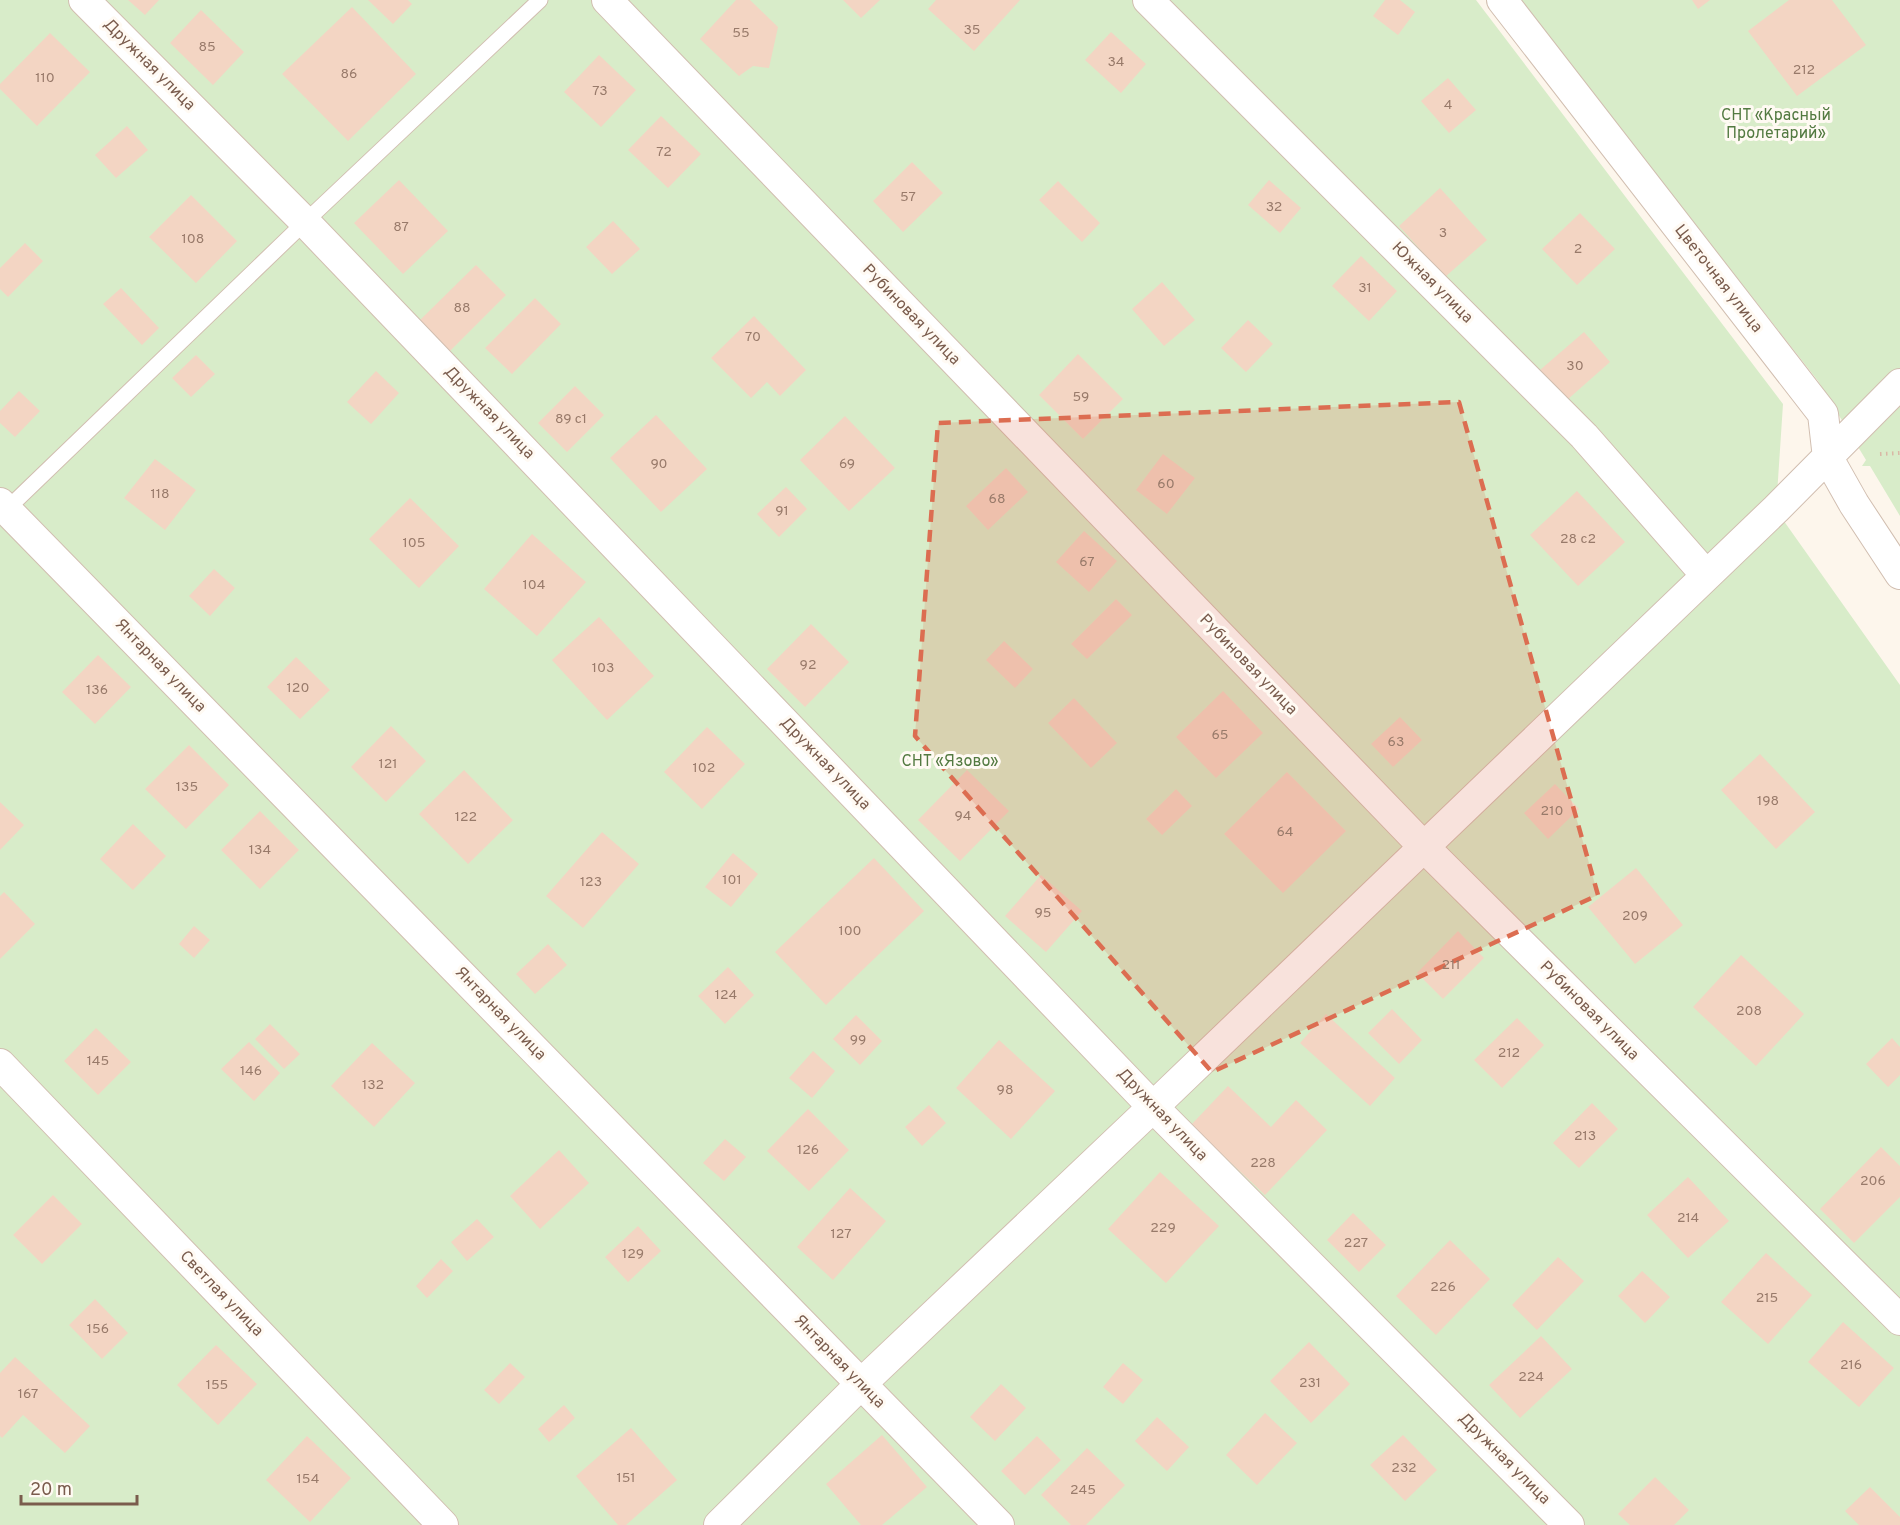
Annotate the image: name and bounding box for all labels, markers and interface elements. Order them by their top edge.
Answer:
street label: Дружная улица [99,15,199,115]
house number: 35 [963,22,981,39]
house number: 55 [732,25,750,42]
house number: 85 [198,39,216,56]
house number: 34 [1107,54,1125,71]
house number: 212 [1793,62,1815,79]
house number: 86 [341,66,357,83]
house number: 110 [35,70,55,87]
house number: 73 [592,83,608,100]
house number: 4 [1444,97,1452,114]
park label: СНТ «Красный Пролетарий» [1721,106,1831,144]
house number: 72 [656,144,672,161]
house number: 57 [900,189,916,206]
house number: 32 [1266,199,1282,216]
house number: 87 [393,219,409,236]
street label: Цветочная улица [1670,221,1766,337]
house number: 3 [1439,225,1447,242]
house number: 108 [182,231,204,248]
street label: Южная улица [1387,238,1477,328]
house number: 2 [1574,241,1582,258]
street label: Рубиновая улица [858,260,964,370]
house number: 31 [1358,280,1372,297]
house number: 88 [453,300,471,317]
house number: 70 [745,329,761,346]
house number: 30 [1566,358,1584,375]
street label: Дружная улица [439,362,539,464]
house number: 59 [1073,389,1089,406]
house number: 89 с1 [555,411,587,428]
house number: 90 [650,456,668,473]
house number: 69 [839,456,855,473]
house number: 60 [1157,476,1175,493]
house number: 118 [151,486,170,503]
house number: 68 [989,491,1005,508]
house number: 91 [775,503,789,520]
house number: 28 с2 [1560,531,1596,548]
house number: 105 [403,535,425,552]
house number: 67 [1079,554,1095,571]
house number: 104 [523,577,545,594]
street label: Рубиновая улица [1195,610,1301,720]
street label: Янтарная улица [110,615,210,717]
house number: 92 [800,657,816,674]
house number: 103 [592,660,614,677]
house number: 120 [287,680,309,697]
house number: 136 [86,682,108,699]
street label: Дружная улица [775,713,875,815]
house number: 65 [1211,727,1229,744]
house number: 63 [1388,734,1404,751]
park label: СНТ «Язово» [901,752,999,772]
house number: 121 [378,756,398,773]
house number: 102 [693,760,715,777]
house number: 135 [176,779,198,796]
house number: 198 [1757,793,1779,810]
house number: 210 [1541,803,1563,820]
house number: 94 [954,808,972,825]
house number: 122 [455,809,477,826]
house number: 64 [1276,824,1294,841]
house number: 134 [249,842,271,859]
house number: 101 [722,872,742,889]
house number: 123 [580,874,602,891]
house number: 95 [1034,905,1052,922]
house number: 209 [1622,908,1648,925]
house number: 100 [838,923,862,940]
house number: 211 [1441,957,1461,974]
street label: Рубиновая улица [1535,957,1643,1065]
street label: Янтарная улица [450,963,550,1065]
house number: 124 [715,987,737,1004]
house number: 208 [1736,1003,1762,1020]
house number: 99 [850,1032,866,1049]
house number: 212 [1498,1045,1520,1062]
house number: 145 [87,1053,109,1070]
house number: 146 [240,1063,262,1080]
street label: Дружная улица [1112,1064,1212,1166]
house number: 132 [362,1077,384,1094]
house number: 98 [997,1082,1013,1099]
house number: 213 [1574,1128,1596,1145]
house number: 126 [797,1142,819,1159]
house number: 228 [1250,1155,1276,1172]
house number: 206 [1860,1173,1886,1190]
house number: 214 [1677,1210,1699,1227]
house number: 229 [1150,1220,1176,1237]
house number: 127 [831,1226,851,1243]
house number: 227 [1344,1235,1368,1252]
house number: 129 [622,1246,644,1263]
street label: Светлая улица [175,1247,267,1341]
house number: 226 [1430,1279,1456,1296]
house number: 215 [1756,1290,1778,1307]
street label: Янтарная улица [789,1311,889,1413]
house number: 156 [87,1321,109,1338]
house number: 216 [1840,1357,1862,1374]
house number: 224 [1518,1369,1544,1386]
house number: 231 [1299,1375,1321,1392]
house number: 155 [206,1377,228,1394]
house number: 167 [18,1386,38,1403]
street label: Дружная улица [1454,1409,1554,1509]
house number: 232 [1391,1460,1417,1477]
scale bar [21,1468,136,1506]
house number: 151 [616,1470,636,1487]
house number: 154 [297,1471,319,1488]
text: 20 m [30,1479,72,1502]
house number: 245 [1070,1482,1096,1499]

